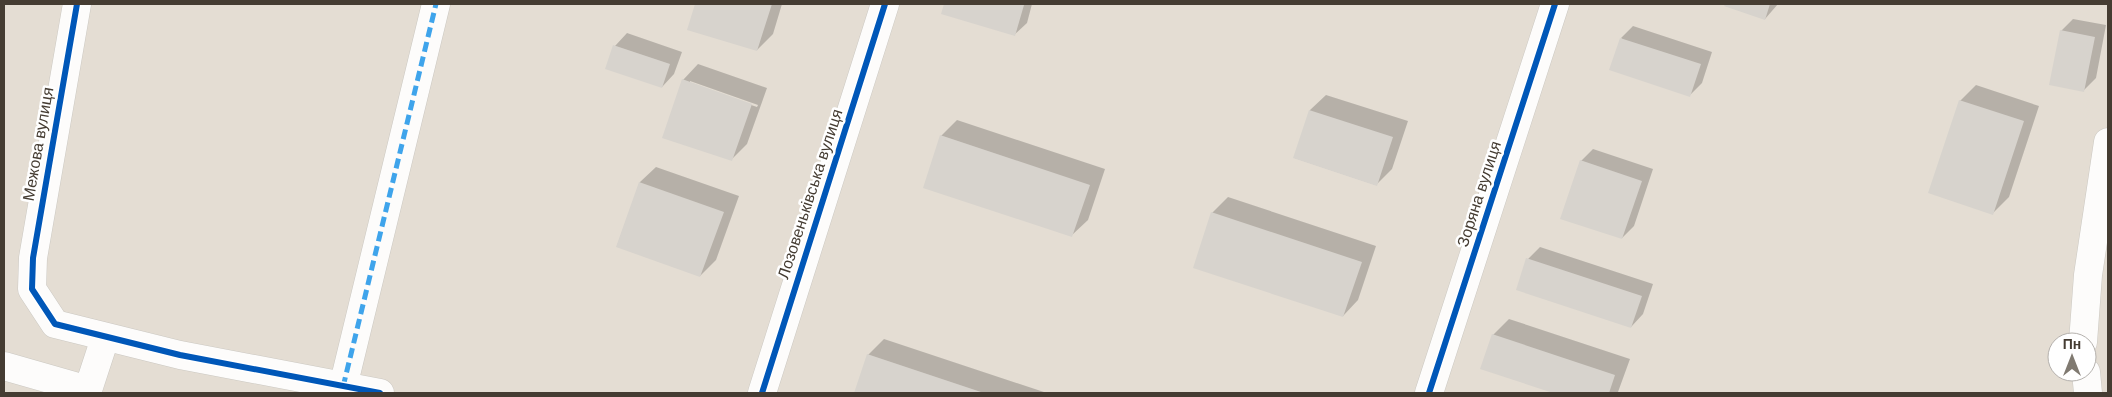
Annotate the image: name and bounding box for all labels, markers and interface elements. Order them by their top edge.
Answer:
street label: Межова вулиця [20,86,56,202]
street label: Лозовеньківська вулиця [774,107,846,281]
street label: Зоряна вулиця [1454,139,1504,249]
north arrow [2047,332,2097,382]
text: Пн [2063,336,2081,352]

